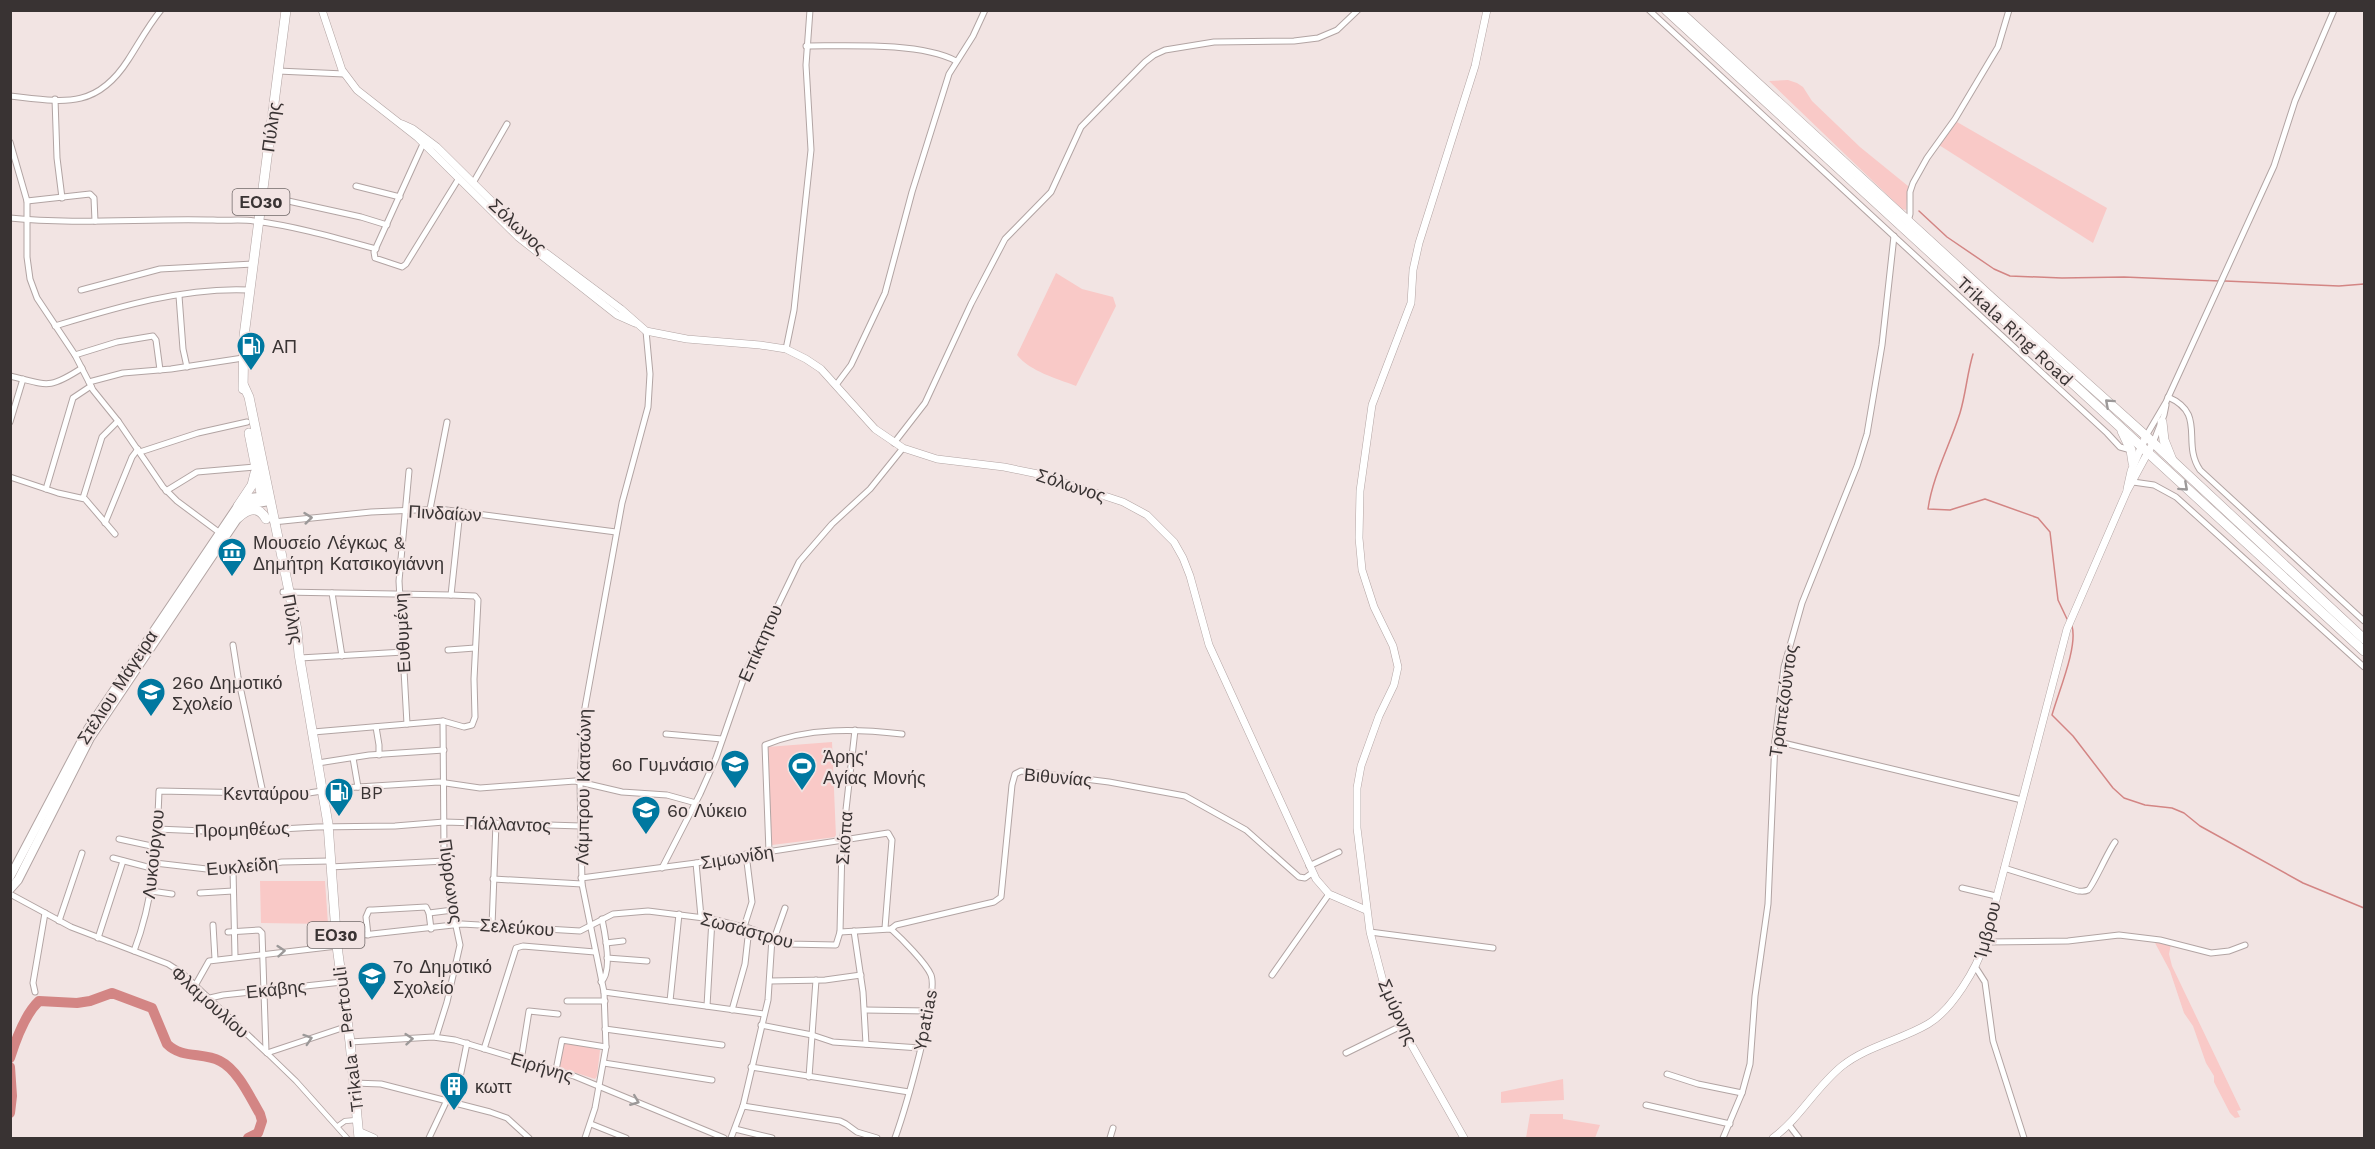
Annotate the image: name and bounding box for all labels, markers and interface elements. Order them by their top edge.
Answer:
street label: Πύλης [257,100,285,153]
road number: ΕΟ30 [232,189,290,215]
street label: Σόλωνος [485,194,551,258]
street label: Trikala Ring Road [1953,272,2077,390]
fuel station icon: ΑΠ [235,330,267,372]
place label: ΑΠ [272,336,297,357]
one-way arrow [2106,399,2116,410]
street label: Σόλωνος [1034,464,1108,506]
one-way arrow [2178,480,2188,491]
street label: Πινδαίων [408,501,482,525]
one-way arrow [304,513,313,525]
place label: Μουσείο Λέγκως & Δημήτρη Κατσικογιάννη [253,532,444,574]
museum icon: Μουσείο Λέγκως & Δημήτρη Κατσικογιάννη [216,536,248,578]
street label: Πύλης [278,592,308,646]
street label: Ευθυμένη [389,593,415,673]
street label: Επίκτητου [734,601,786,685]
street label: Στέλιου Μάγειρα [72,626,162,748]
street label: Τραπεζούντος [1765,643,1801,759]
place label: 26ο Δημοτικό Σχολείο [172,672,282,714]
school or university icon: 26ο Δημοτικό Σχολείο [135,676,167,718]
street label: Λάμπρου Κατσώνη [571,709,595,865]
place label: Άρης' Αγίας Μονής [823,746,926,788]
school or university icon: 6ο Γυμνάσιο [719,748,751,790]
sports icon: Άρης' Αγίας Μονής [786,750,818,792]
place label: 6ο Γυμνάσιο [611,754,714,775]
street label: Βιθυνίας [1023,764,1093,790]
fuel station icon: BP [323,776,355,818]
place label: BP [360,782,383,803]
street label: Κενταύρου [223,783,309,804]
school or university icon: 6ο Λύκειο [630,794,662,836]
place label: 6ο Λύκειο [667,800,747,821]
street label: Λυκούργου [138,808,168,900]
street label: Σκόπα [832,811,856,865]
street label: Πάλλαντος [465,812,552,836]
street label: Προμηθέως [194,817,290,841]
street label: Πύρρωνος [435,837,467,925]
street label: Σιμωνίδη [699,841,775,873]
street label: Ευκλείδη [205,852,279,880]
street label: Ίμβρου [1969,899,2005,962]
street label: Σωσάστρου [698,908,796,952]
street label: Σελεύκου [479,914,555,940]
road number: ΕΟ30 [308,922,364,948]
one-way arrow [277,945,286,958]
place label: 7ο Δημοτικό Σχολείο [393,956,492,998]
school or university icon: 7ο Δημοτικό Σχολείο [356,960,388,1002]
street label: Φλαμουλίου [167,962,253,1042]
street label: Trikala - Pertouli [329,965,367,1113]
street label: Εκάβης [245,975,307,1003]
street label: Σμύρνης [1374,976,1422,1049]
street label: Ypatias [909,987,941,1053]
one-way arrow [404,1033,413,1046]
one-way arrow [302,1034,313,1046]
street label: Ειρήνης [508,1048,576,1086]
building icon: κωττ [438,1070,470,1112]
place label: κωττ [475,1076,512,1097]
one-way arrow [629,1094,640,1106]

